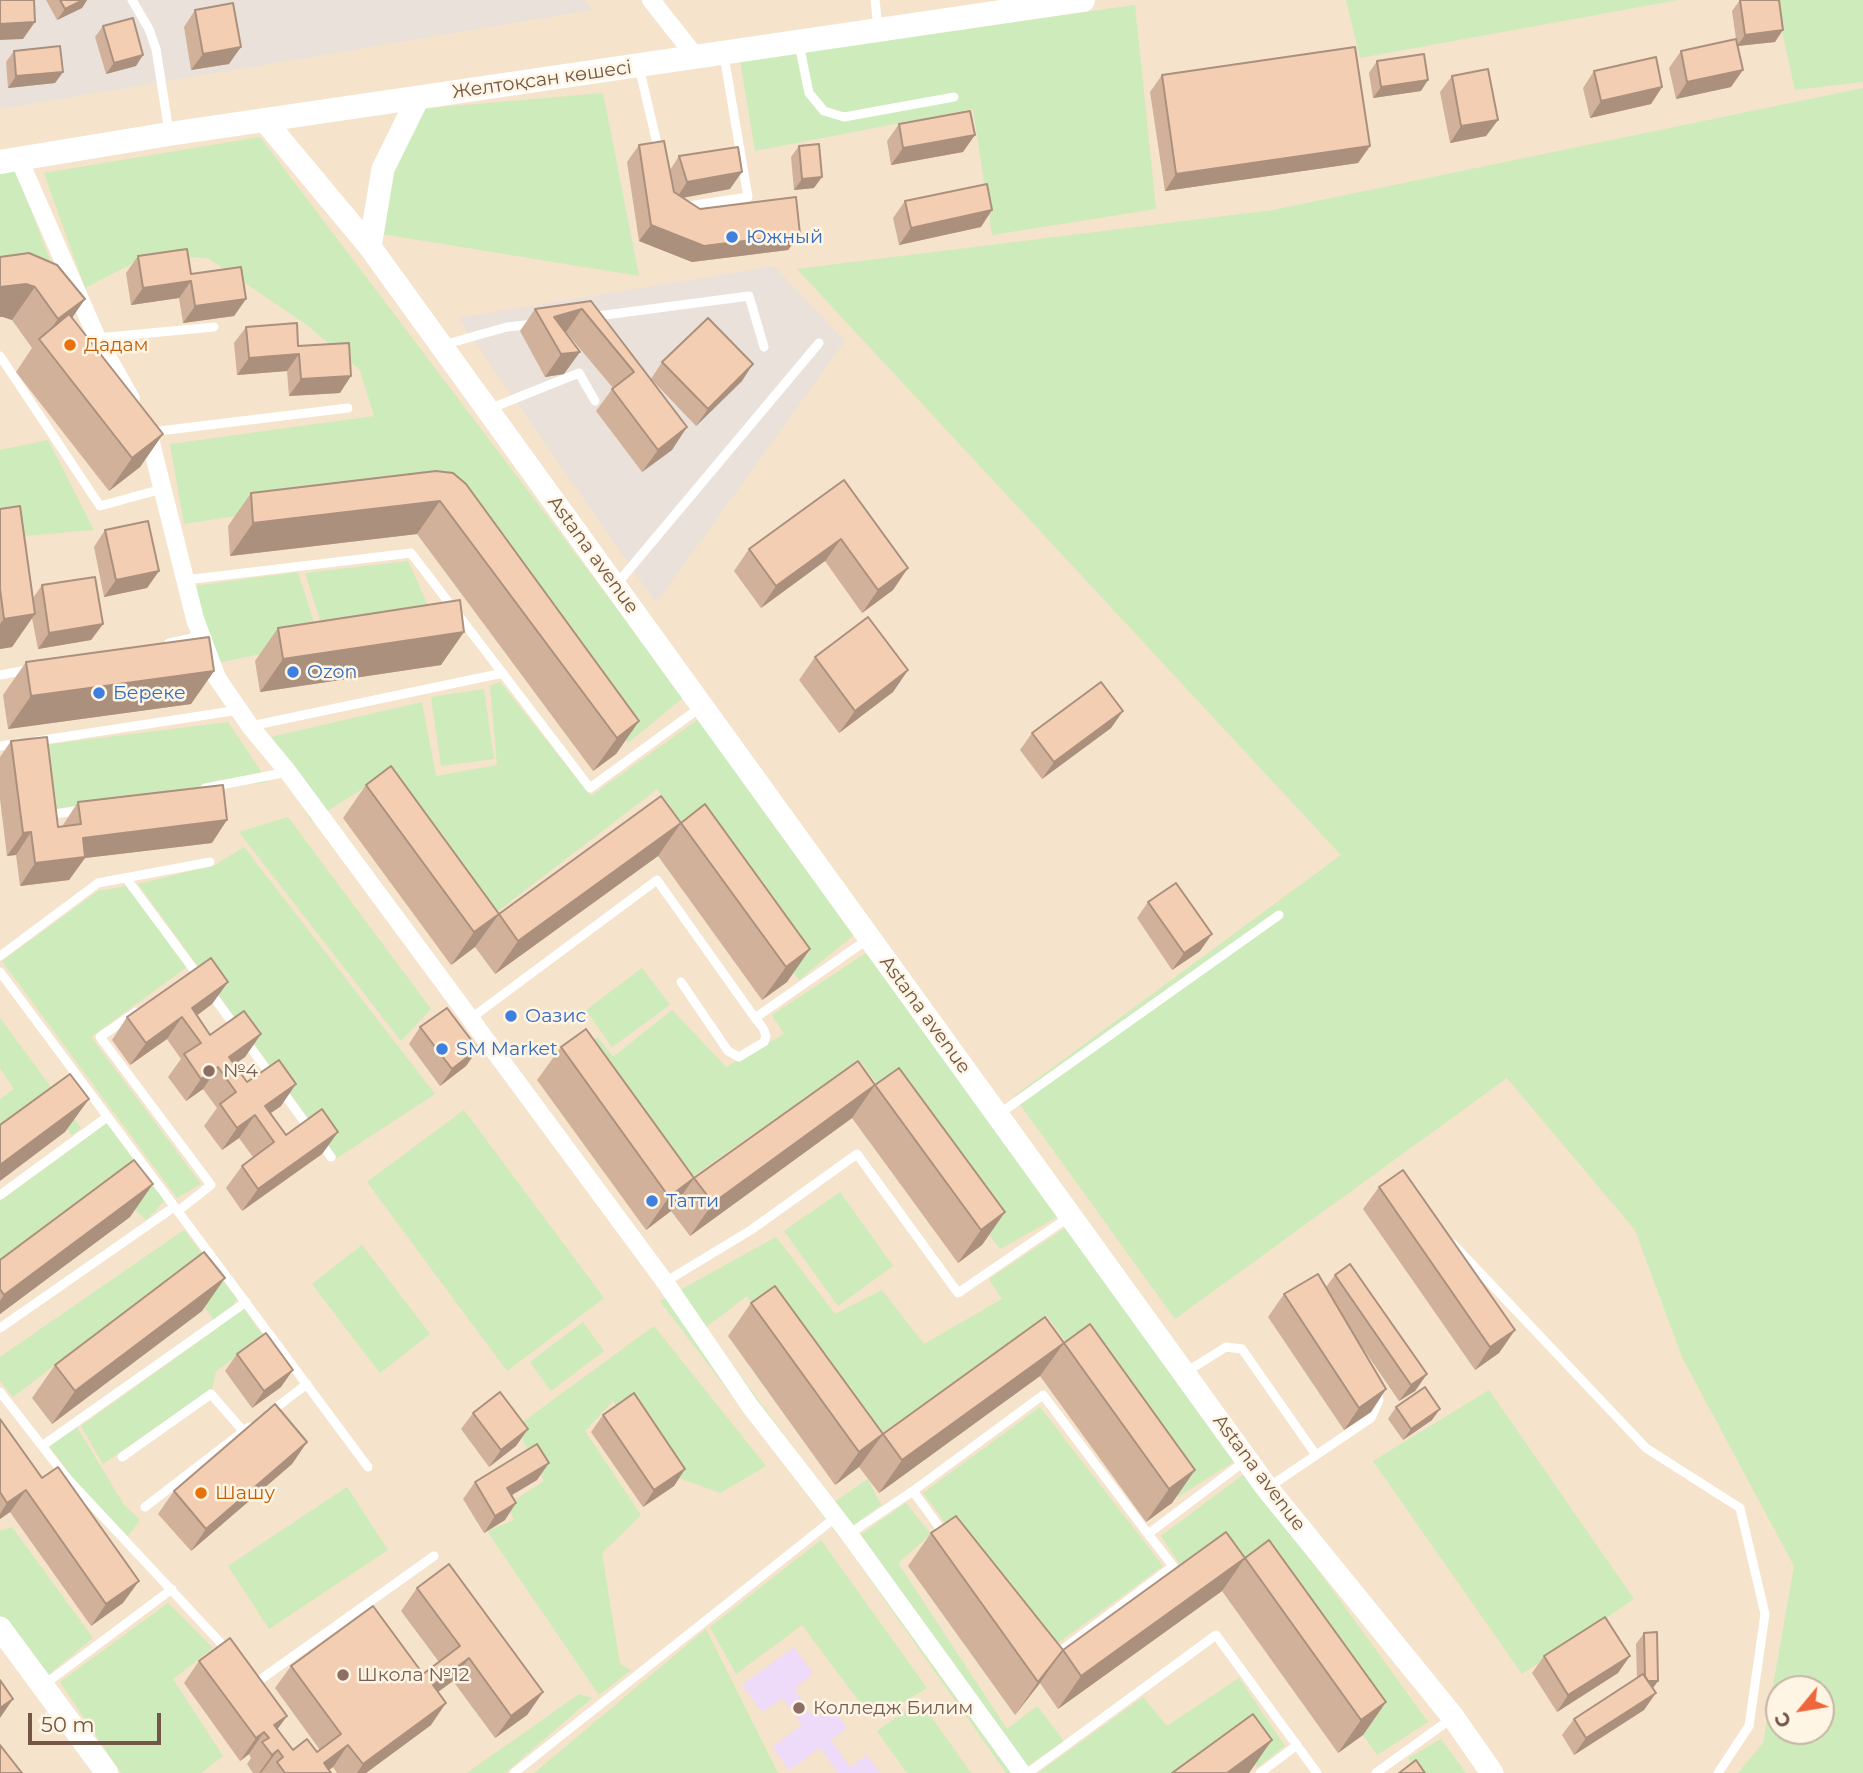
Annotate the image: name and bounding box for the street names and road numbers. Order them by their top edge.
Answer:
street label: Желтоқсан көшесі [451,56,633,104]
street label: Astana avenue [543,492,643,618]
street label: Astana avenue [875,952,975,1078]
street label: Astana avenue [1208,1410,1310,1536]

